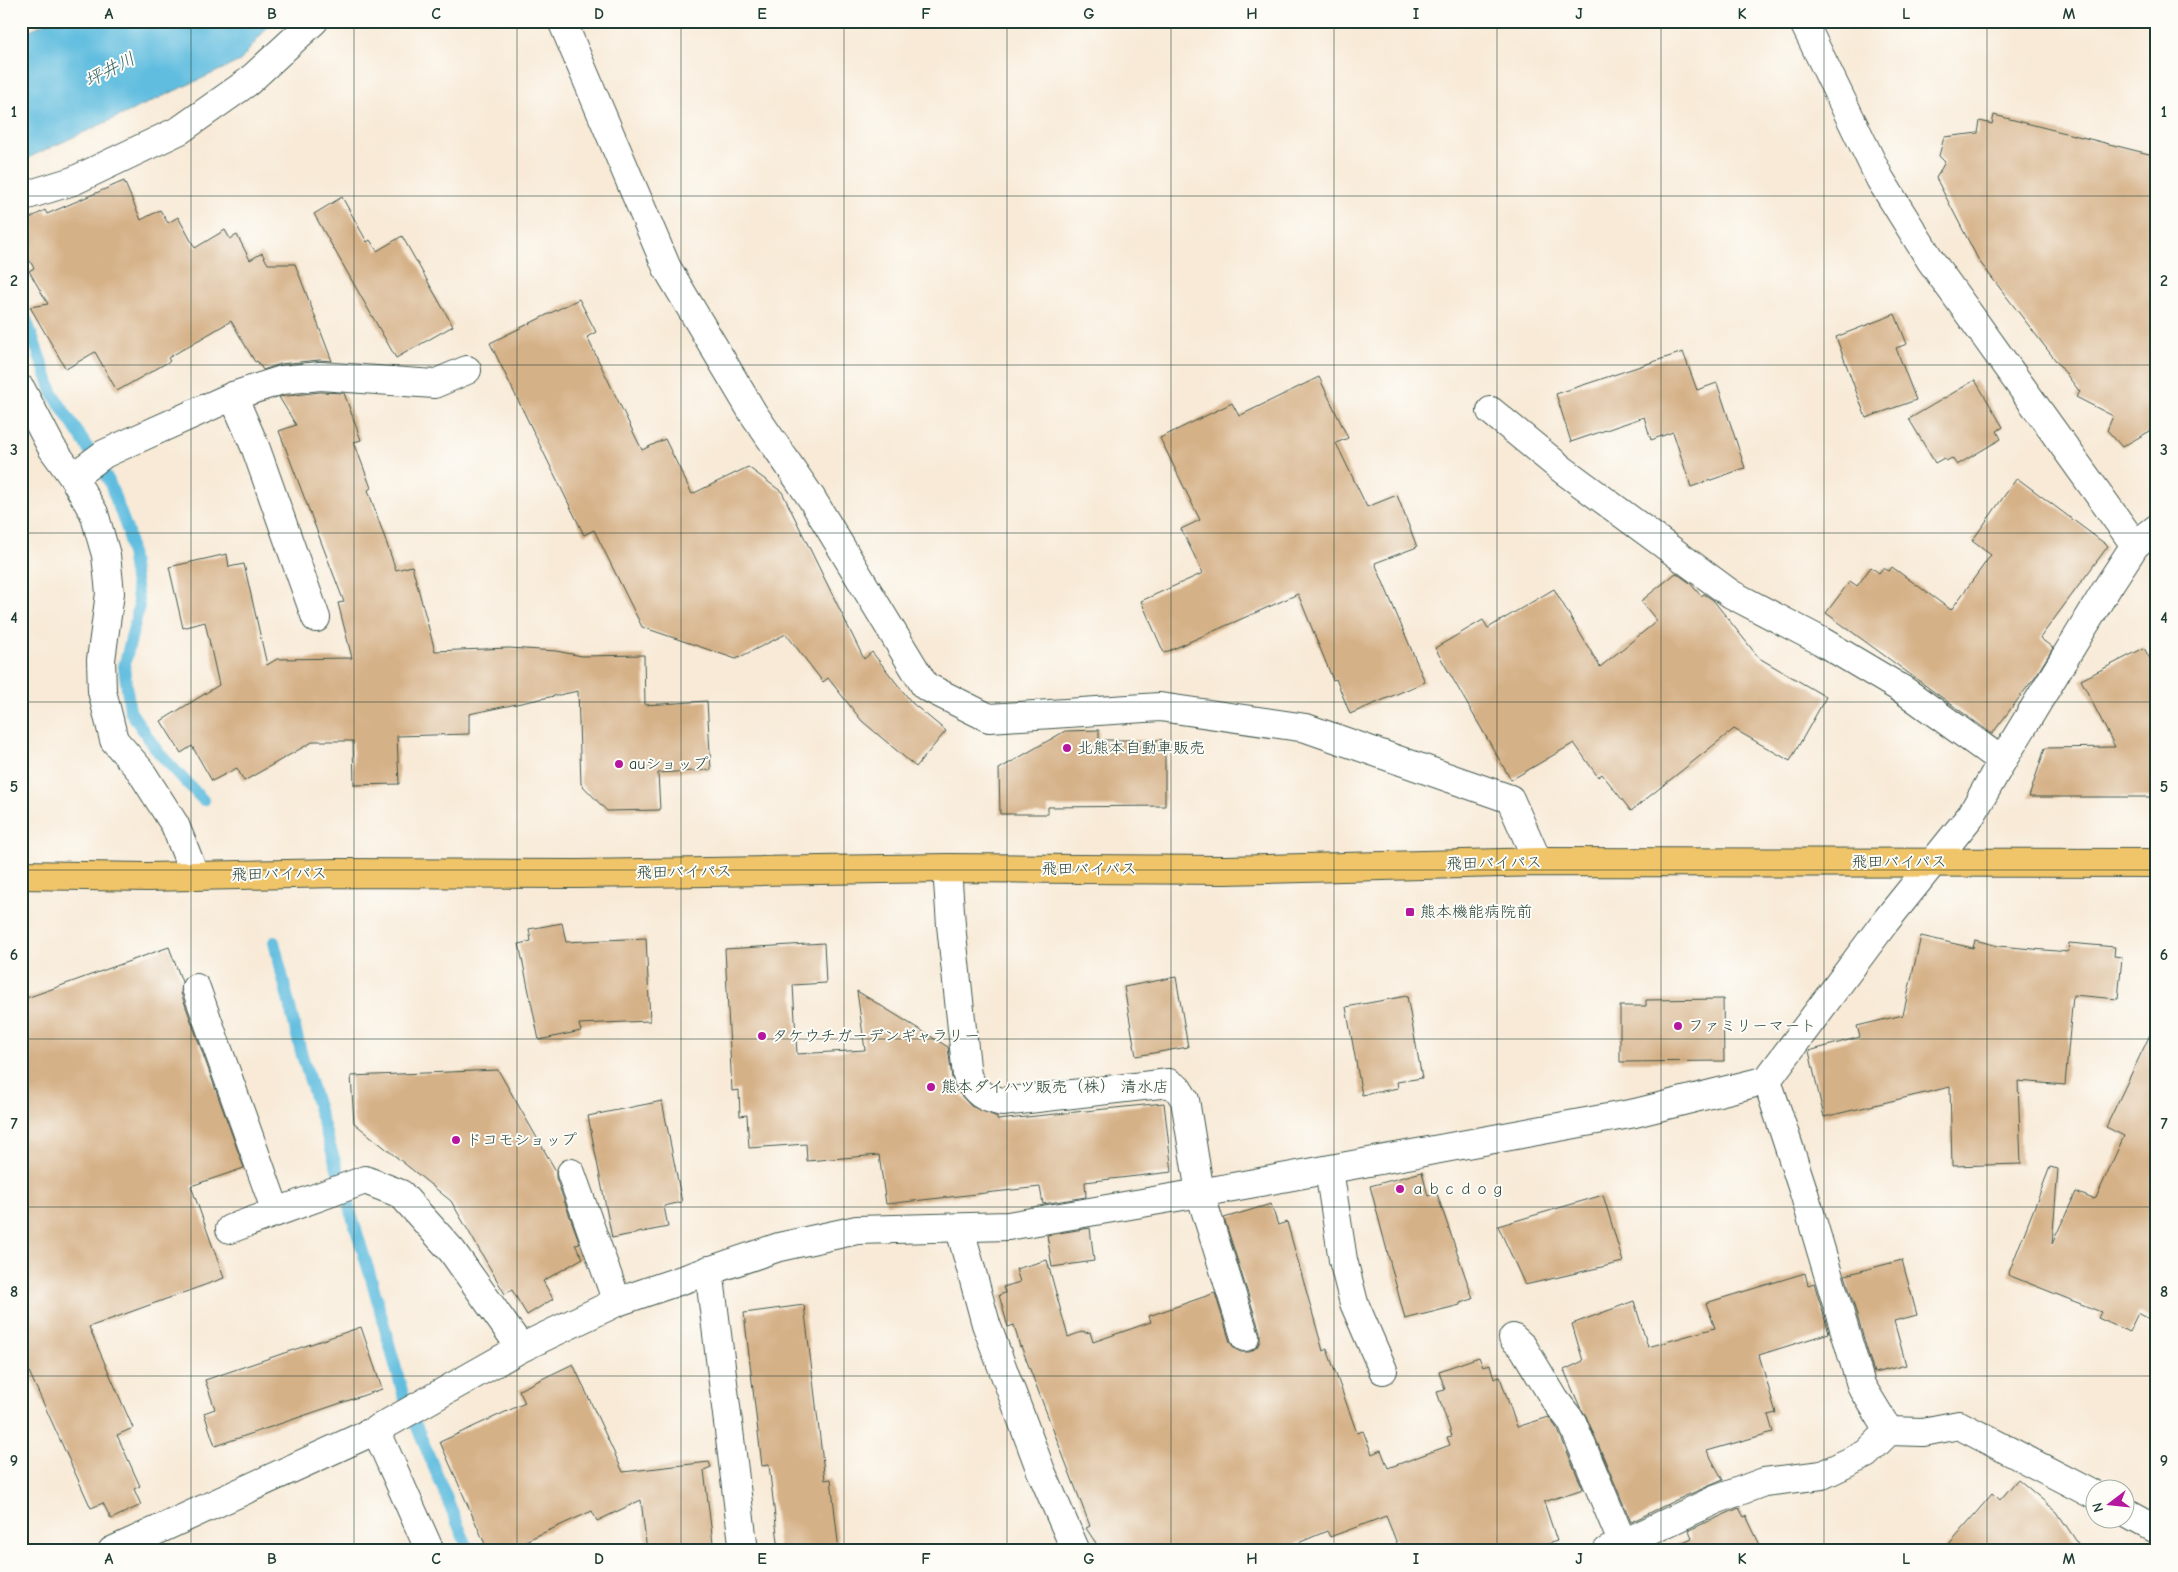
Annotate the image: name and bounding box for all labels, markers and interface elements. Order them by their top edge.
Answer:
text: A [105,5,114,23]
text: B [267,5,277,23]
text: C [431,5,441,23]
text: D [594,5,604,23]
text: E [757,5,767,23]
text: F [921,5,931,23]
text: G [1083,5,1095,23]
text: H [1246,5,1258,23]
text: I [1413,5,1419,23]
text: J [1575,5,1583,23]
text: K [1737,5,1747,23]
text: L [1902,5,1910,23]
text: M [2063,5,2076,23]
water label: 坪井川 [81,48,139,92]
text: 1 [11,103,17,121]
text: 1 [2161,103,2167,121]
text: 2 [10,272,18,290]
text: 2 [2160,272,2168,290]
text: 3 [10,441,18,459]
text: 3 [2160,441,2168,459]
text: 4 [10,609,18,627]
text: 4 [2160,609,2168,627]
place label: 北熊本自動車販売 [1077,739,1205,757]
marker: 北熊本自動車販売 [1061,742,1073,754]
place label: auショップ [629,755,709,773]
marker: auショップ [613,758,625,770]
text: 5 [10,778,18,796]
text: 5 [2160,778,2168,796]
street label: 飛田バイパス [1446,853,1542,873]
street label: 飛田バイパス [1851,853,1947,871]
street label: 飛田バイパス [1041,860,1137,878]
street label: 飛田バイパス [636,862,732,882]
street label: 飛田バイパス [231,864,327,884]
place label: 熊本機能病院前 [1420,903,1532,921]
marker: 熊本機能病院前 [1404,906,1416,918]
text: 6 [10,946,18,964]
text: 6 [2160,946,2168,964]
place label: ファミリーマート [1688,1017,1816,1035]
marker: ファミリーマート [1672,1020,1684,1032]
place label: タケウチガーデンギャラリー [772,1027,980,1045]
marker: タケウチガーデンギャラリー [756,1030,768,1042]
place label: 熊本ダイハツ販売（株） 清水店 [941,1078,1169,1096]
marker: 熊本ダイハツ販売（株） 清水店 [925,1081,937,1093]
text: 7 [10,1115,18,1133]
text: 7 [2160,1115,2168,1133]
place label: ドコモショップ [466,1131,577,1149]
marker: ドコモショップ [450,1134,462,1146]
place label: ａｂｃｄｏｇ [1410,1180,1506,1198]
marker: ａｂｃｄｏｇ [1394,1183,1406,1195]
text: 8 [10,1283,18,1301]
text: 8 [2160,1283,2168,1301]
text: 9 [10,1452,18,1470]
text: 9 [2160,1452,2168,1470]
north arrow [2086,1480,2136,1530]
text: N [2089,1501,2107,1514]
text: A [105,1550,114,1568]
text: B [267,1550,277,1568]
text: C [431,1550,441,1568]
text: D [594,1550,604,1568]
text: E [757,1550,767,1568]
text: F [921,1550,931,1568]
text: G [1083,1550,1095,1568]
text: H [1246,1550,1258,1568]
text: I [1413,1550,1419,1568]
text: J [1575,1550,1583,1568]
text: K [1737,1550,1747,1568]
text: L [1902,1550,1910,1568]
text: M [2063,1550,2076,1568]

